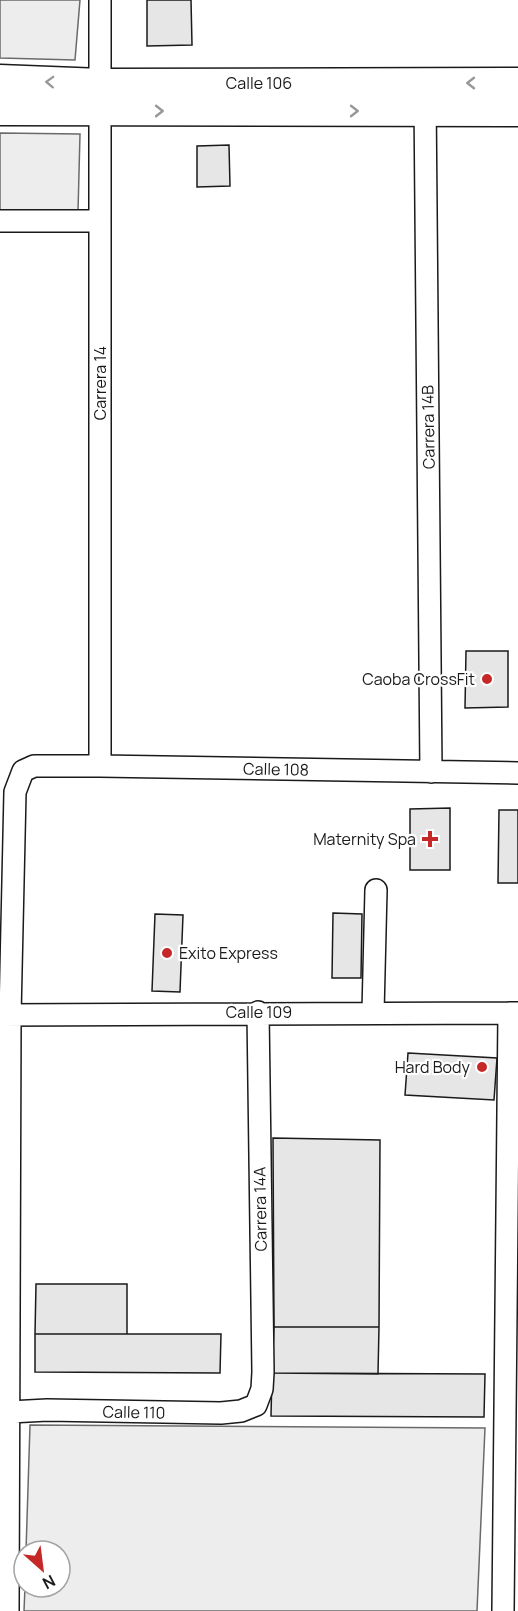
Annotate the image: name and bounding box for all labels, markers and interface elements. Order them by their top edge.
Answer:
street label: Calle 106 [226,72,292,94]
one-way arrow [46,76,55,88]
one-way arrow [467,77,476,89]
one-way arrow [154,105,163,117]
one-way arrow [349,105,358,117]
street label: Carrera 14 [89,346,111,420]
street label: Carrera 14B [416,385,440,469]
place label: Caoba CrossFit [362,668,475,690]
marker: Caoba CrossFit [480,672,494,686]
street label: Calle 108 [243,757,309,781]
place label: Maternity Spa [313,828,416,850]
marker: Maternity Spa [421,830,439,848]
place label: Exito Express [179,942,278,964]
marker: Exito Express [160,946,174,960]
street label: Calle 109 [226,1001,292,1023]
place label: Hard Body [395,1056,471,1078]
marker: Hard Body [475,1060,489,1074]
street label: Carrera 14A [248,1167,272,1251]
street label: Calle 110 [103,1400,165,1424]
north arrow [12,1539,72,1599]
text: N [39,1570,59,1595]

